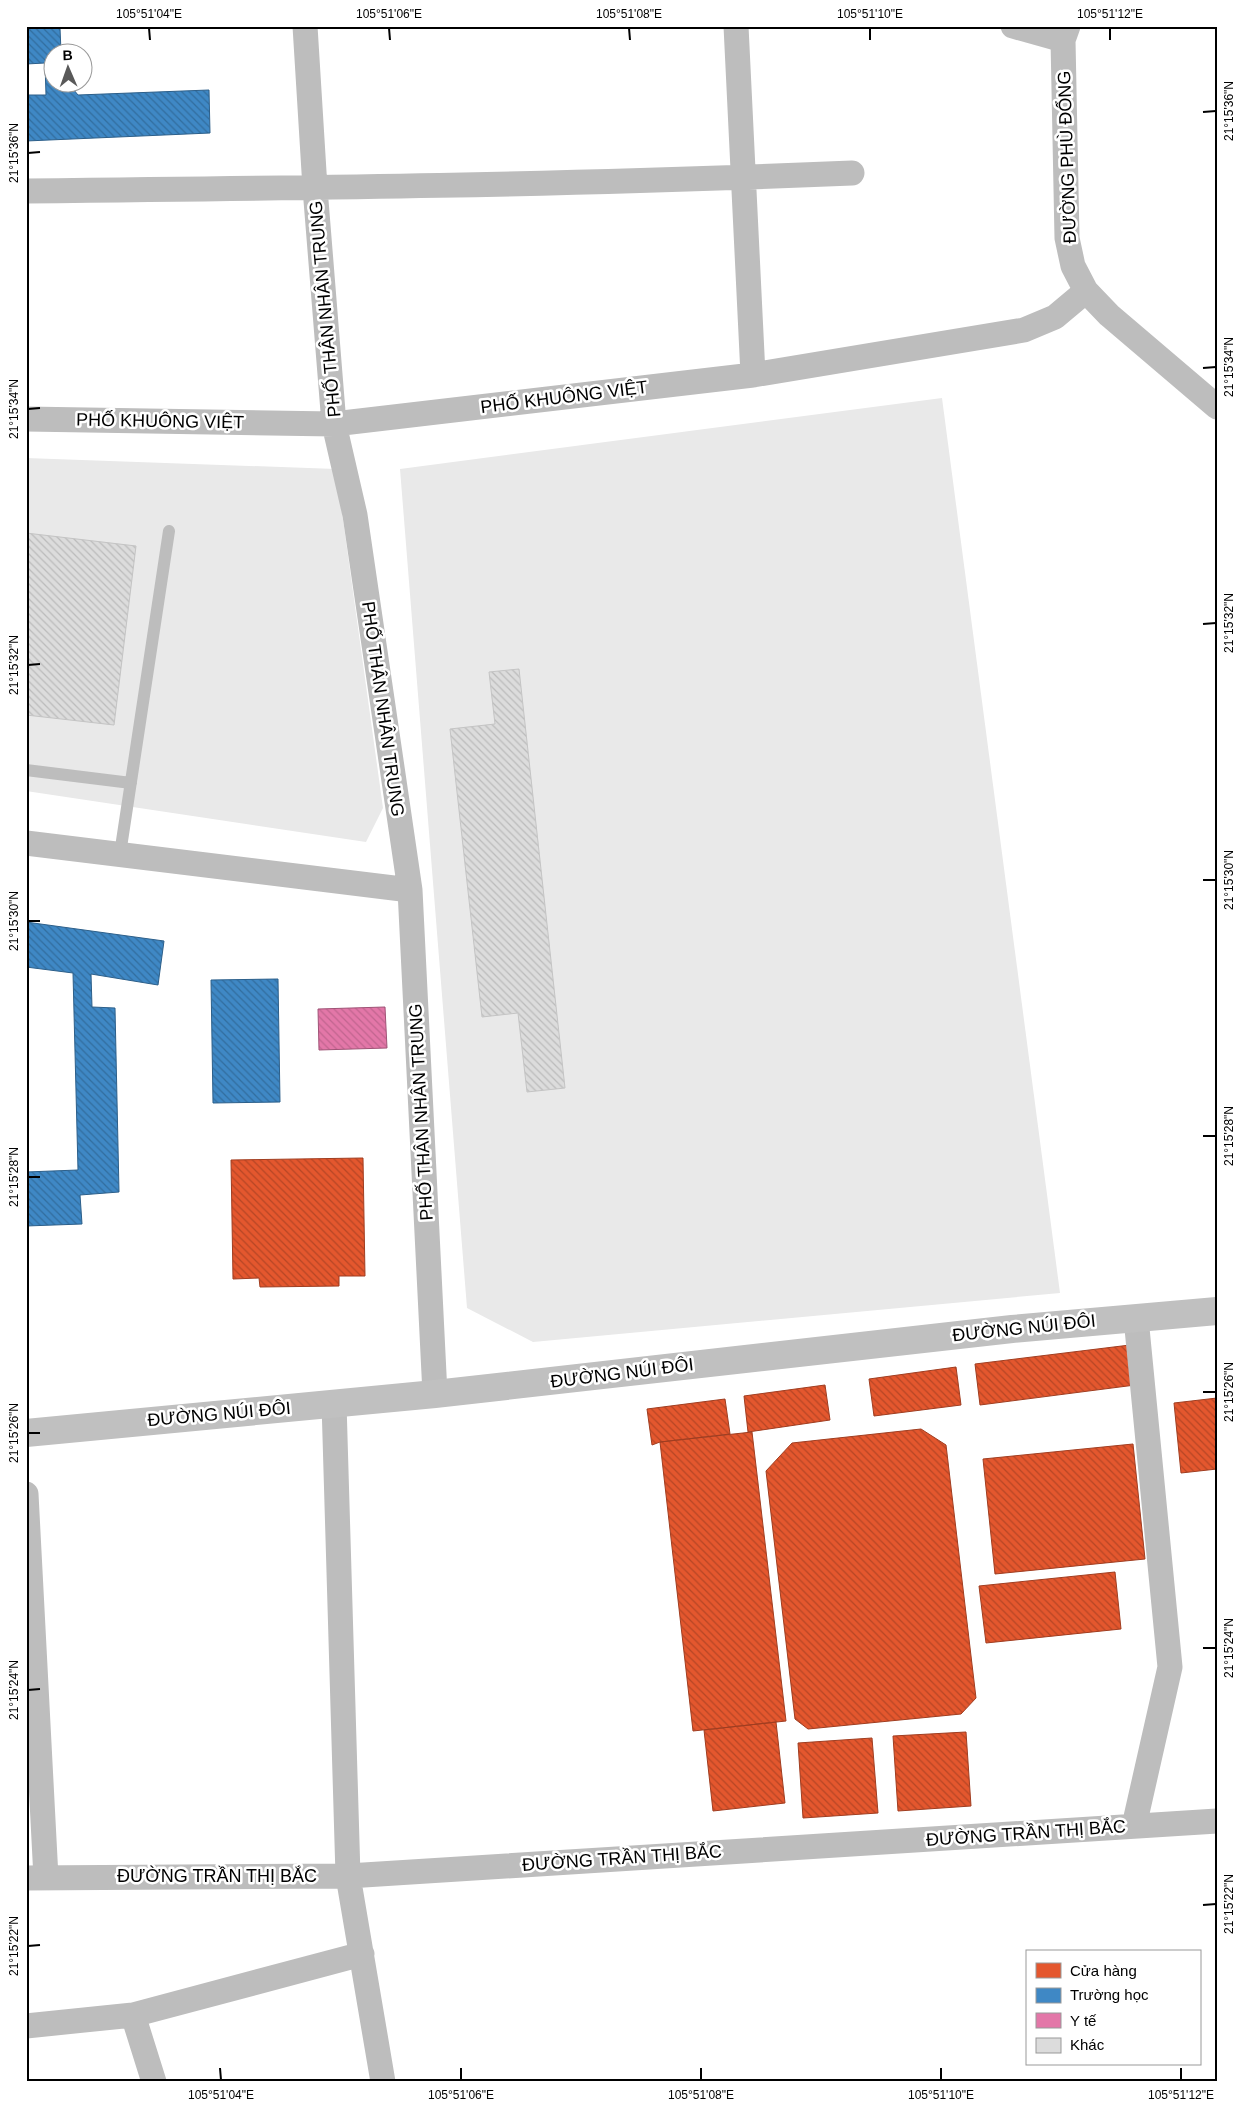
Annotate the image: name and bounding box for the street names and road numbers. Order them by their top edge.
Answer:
street label: ĐƯỜNG PHÙ ĐỔNG [1053,70,1080,244]
street label: PHỐ THÂN NHÂN TRUNG [305,200,344,418]
street label: PHỐ KHUÔNG VIỆT [479,376,649,417]
street label: PHỐ KHUÔNG VIỆT [76,409,244,432]
street label: PHỐ THÂN NHÂN TRUNG [358,600,409,818]
street label: PHỐ THÂN NHÂN TRUNG [404,1003,437,1221]
street label: ĐƯỜNG NÚI ĐÔI [951,1310,1097,1345]
street label: ĐƯỜNG NÚI ĐÔI [549,1353,695,1392]
street label: ĐƯỜNG NÚI ĐÔI [146,1397,292,1430]
street label: ĐƯỜNG TRẦN THỊ BẮC [925,1815,1127,1850]
street label: ĐƯỜNG TRẦN THỊ BẮC [521,1840,723,1875]
street label: ĐƯỜNG TRẦN THỊ BẮC [117,1865,317,1886]

